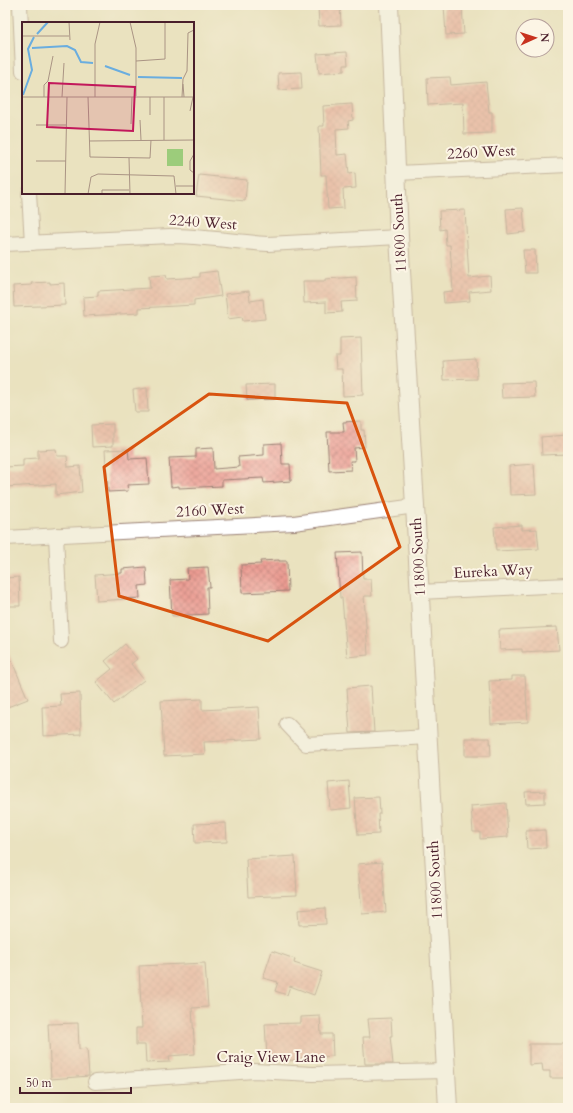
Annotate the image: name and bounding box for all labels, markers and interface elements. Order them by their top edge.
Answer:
north arrow [515,18,555,58]
inset map [22,22,194,194]
text: N [537,32,552,43]
street label: 2260 West [447,140,516,164]
street label: 11800 South [387,192,411,273]
street label: 2240 West [168,210,238,234]
street label: 2160 West [176,498,245,522]
street label: 11800 South [406,516,430,597]
street label: Eureka Way [453,559,533,583]
street label: 11800 South [423,839,447,920]
street label: Craig View Lane [216,1047,326,1067]
scale bar [20,1069,131,1095]
text: 50 m [26,1075,53,1091]

